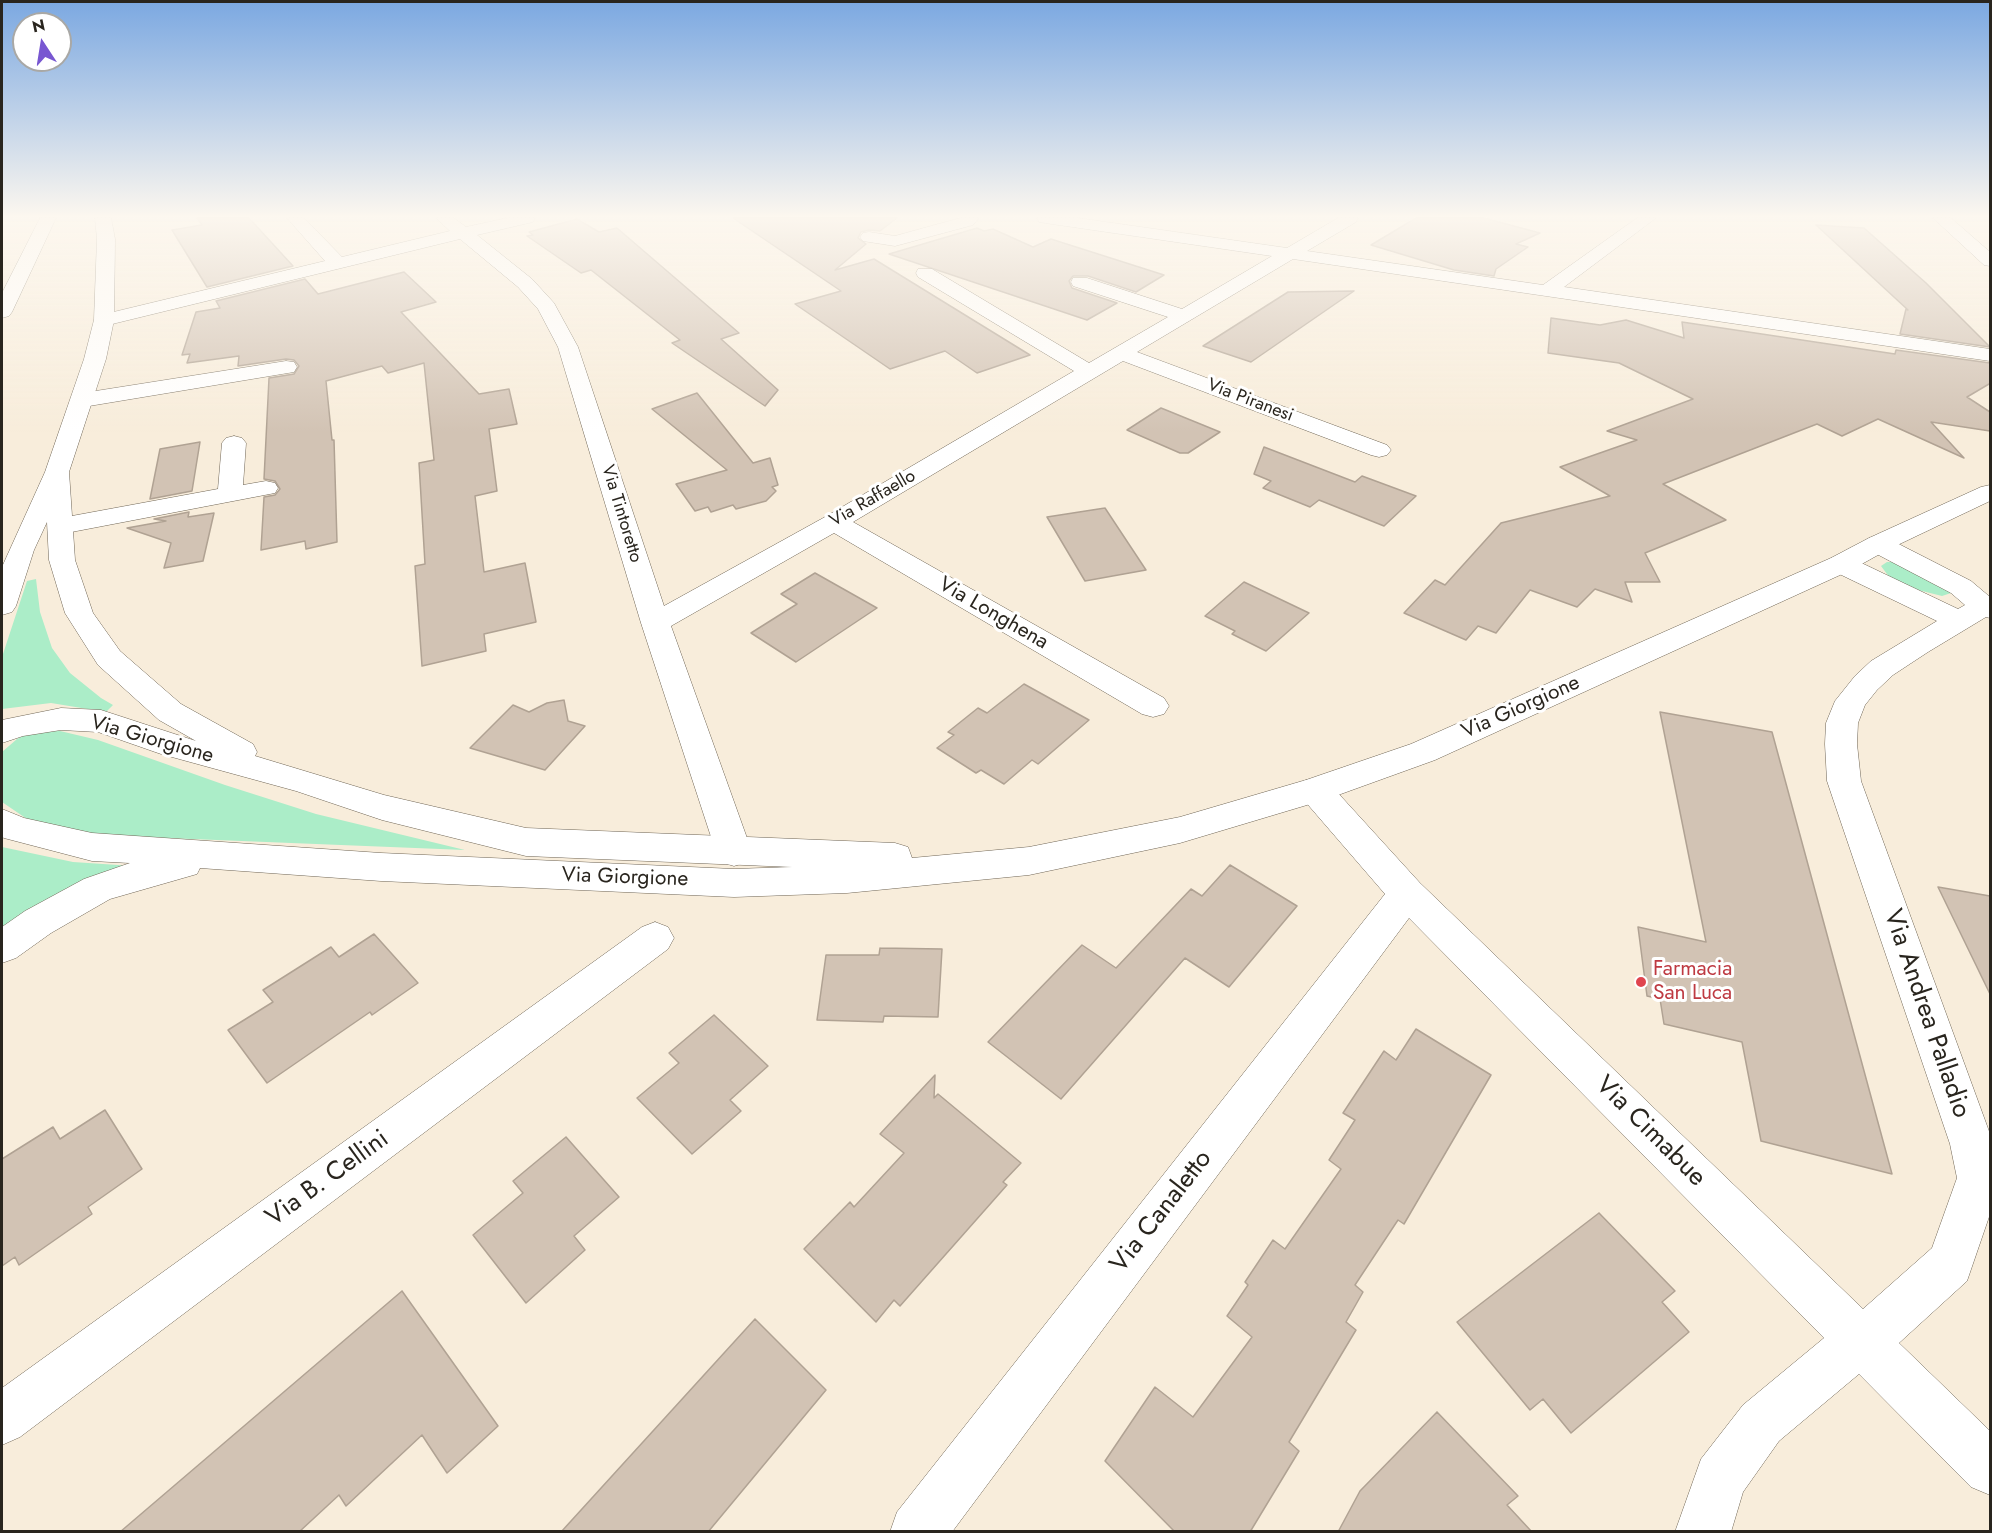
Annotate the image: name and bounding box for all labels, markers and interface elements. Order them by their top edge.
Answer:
north arrow [12,12,72,72]
text: N [30,13,47,38]
street label: Via Piranesi [1204,375,1296,427]
street label: Via Tintoretto [596,463,646,565]
street label: Via Raffaello [826,466,920,532]
street label: Via Longhena [934,572,1052,656]
street label: Via Giorgione [1458,671,1584,745]
street label: Via Giorgione [88,710,216,770]
street label: Via Giorgione [561,863,689,893]
street label: Via Andrea Palladio [1876,906,1976,1122]
place label: Farmacia San Luca [1653,957,1732,1007]
marker: Farmacia San Luca [1634,975,1648,989]
street label: Via Cimabue [1588,1070,1712,1194]
street label: Via B. Cellini [260,1124,396,1234]
street label: Via Canaletto [1105,1145,1219,1279]

